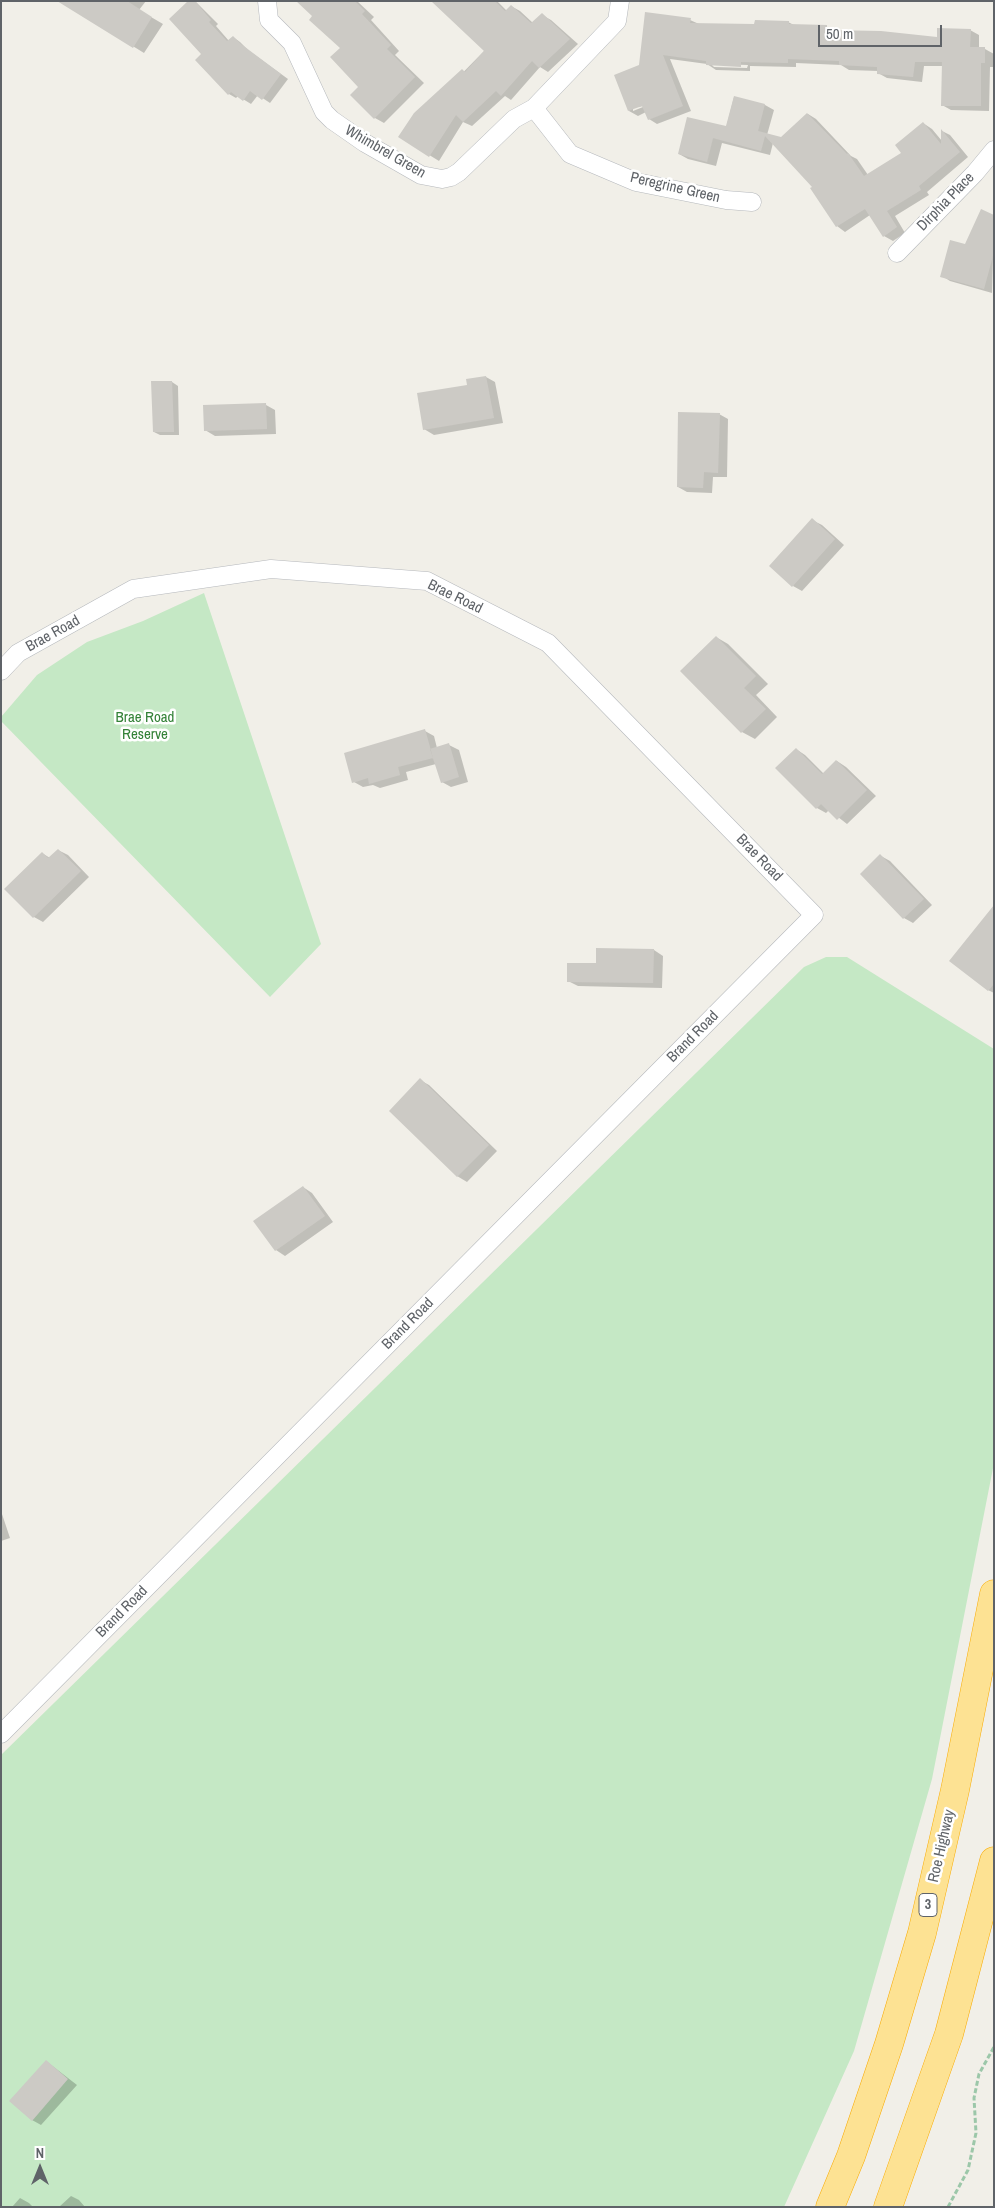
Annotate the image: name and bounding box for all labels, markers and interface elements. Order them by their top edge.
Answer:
scale bar [820,15,944,47]
text: 50 m [826,23,853,44]
street label: Whimbrel Green [341,122,429,182]
street label: Peregrine Green [628,169,722,207]
street label: Dirphia Place [914,169,978,235]
street label: Brae Road [425,576,485,618]
street label: Brae Road [23,612,83,656]
park label: Brae Road Reserve [116,709,174,744]
street label: Brae Road [732,831,786,885]
street label: Brand Road [663,1007,723,1067]
street label: Brand Road [378,1294,438,1354]
street label: Brand Road [92,1582,152,1642]
street label: Roe Highway [925,1808,959,1884]
road number: 3 [919,1894,937,1916]
north arrow [15,2143,65,2193]
text: N [36,2144,44,2162]

